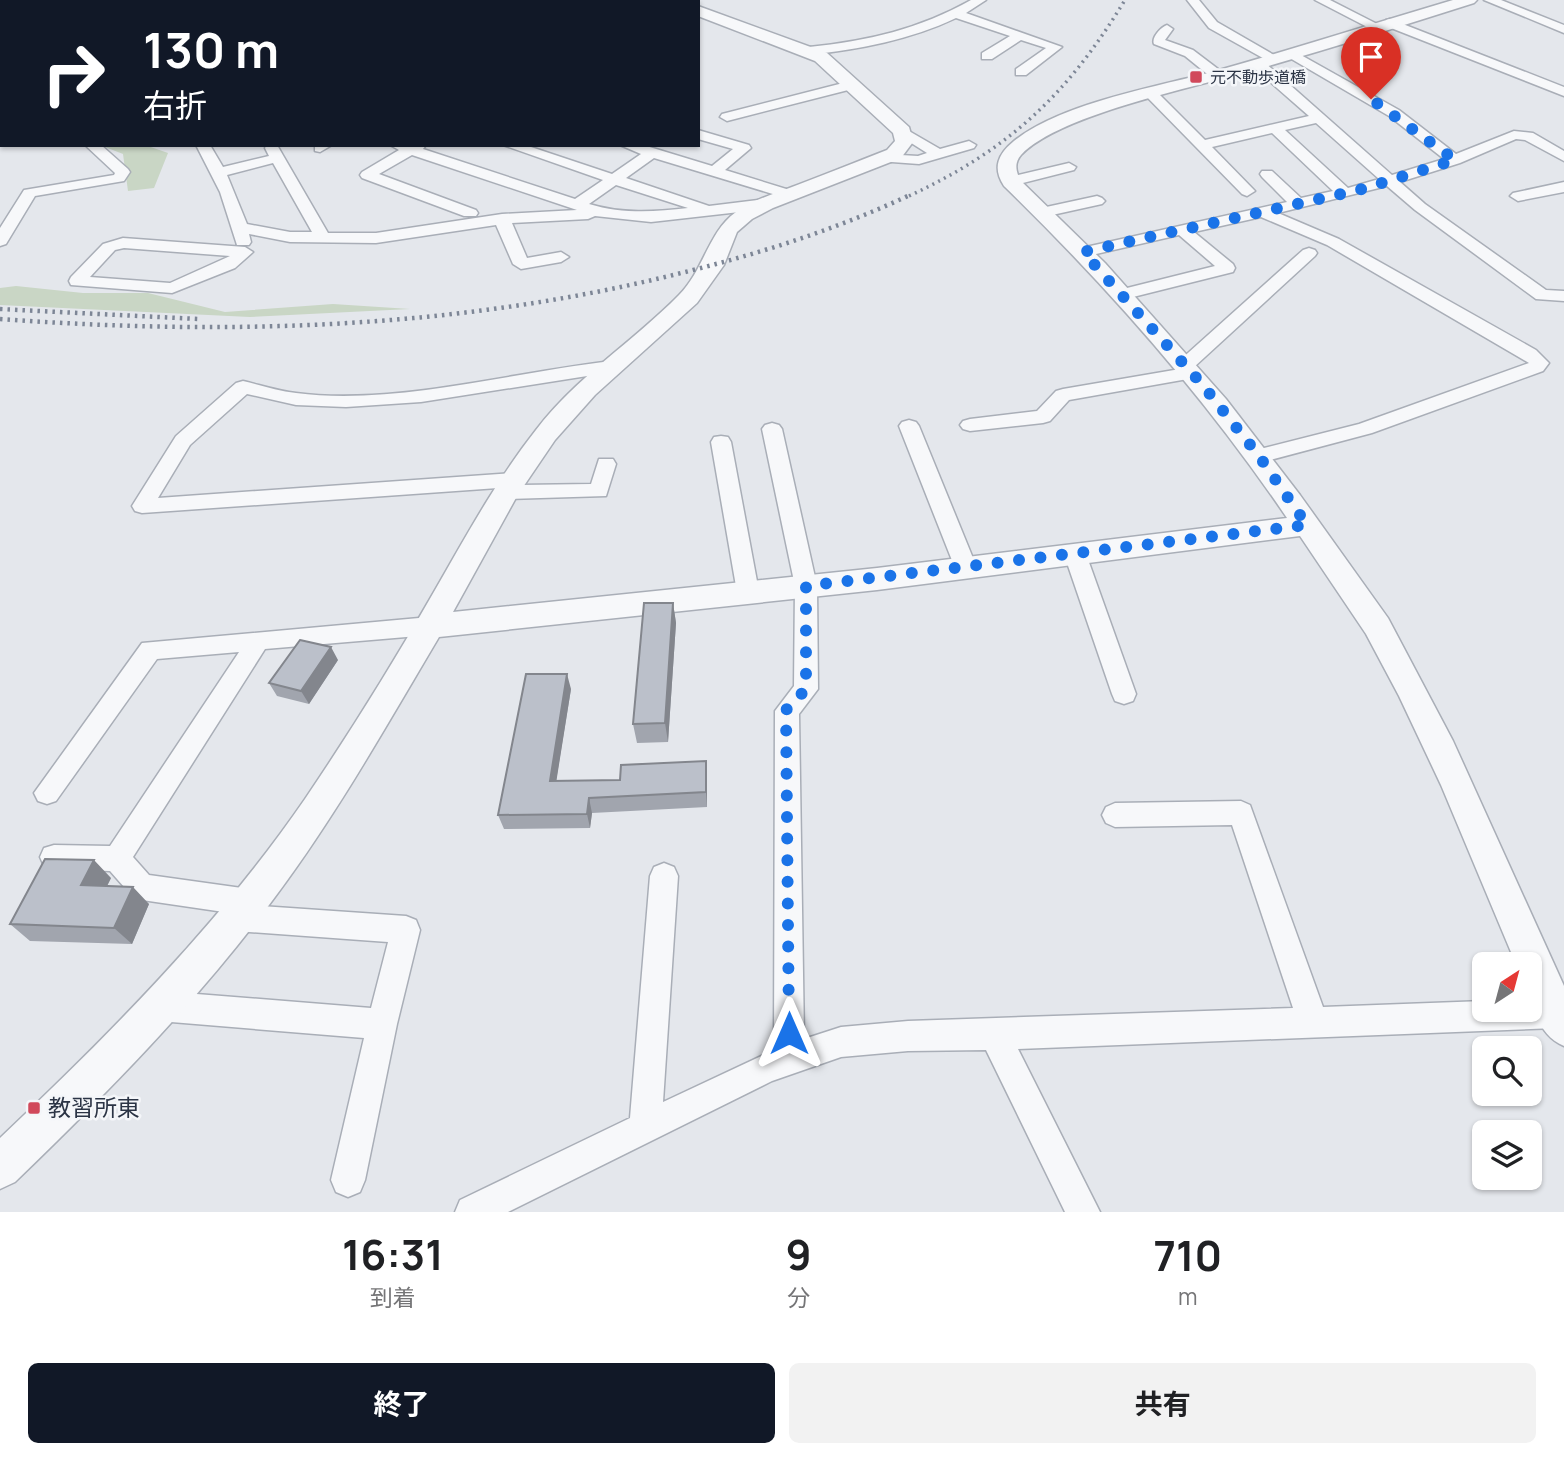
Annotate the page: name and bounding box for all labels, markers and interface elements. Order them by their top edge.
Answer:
text: 130 m [143,16,279,83]
pin [1341,27,1401,99]
icon: right [28,28,119,119]
icon: arrive [1352,38,1390,76]
place label: 元不動歩道橋 [1210,66,1306,88]
marker: 元不動歩道橋 [1188,69,1204,85]
text: 右折 [143,83,207,127]
north arrow [1472,952,1542,1022]
map controls [1472,952,1542,1190]
position arrow [752,996,826,1070]
button: search [1472,1036,1542,1106]
place label: 教習所東 [48,1091,140,1123]
marker: 教習所東 [26,1100,42,1116]
button: layers [1472,1120,1542,1190]
text: 16:31 [342,1225,444,1283]
text: 9 [786,1225,812,1283]
text: 710 [1154,1226,1222,1284]
text: m [1178,1280,1198,1312]
text: 到着 [370,1281,416,1313]
text: 分 [787,1281,810,1313]
button: 終了 [28,1363,775,1443]
button: 共有 [789,1363,1536,1443]

